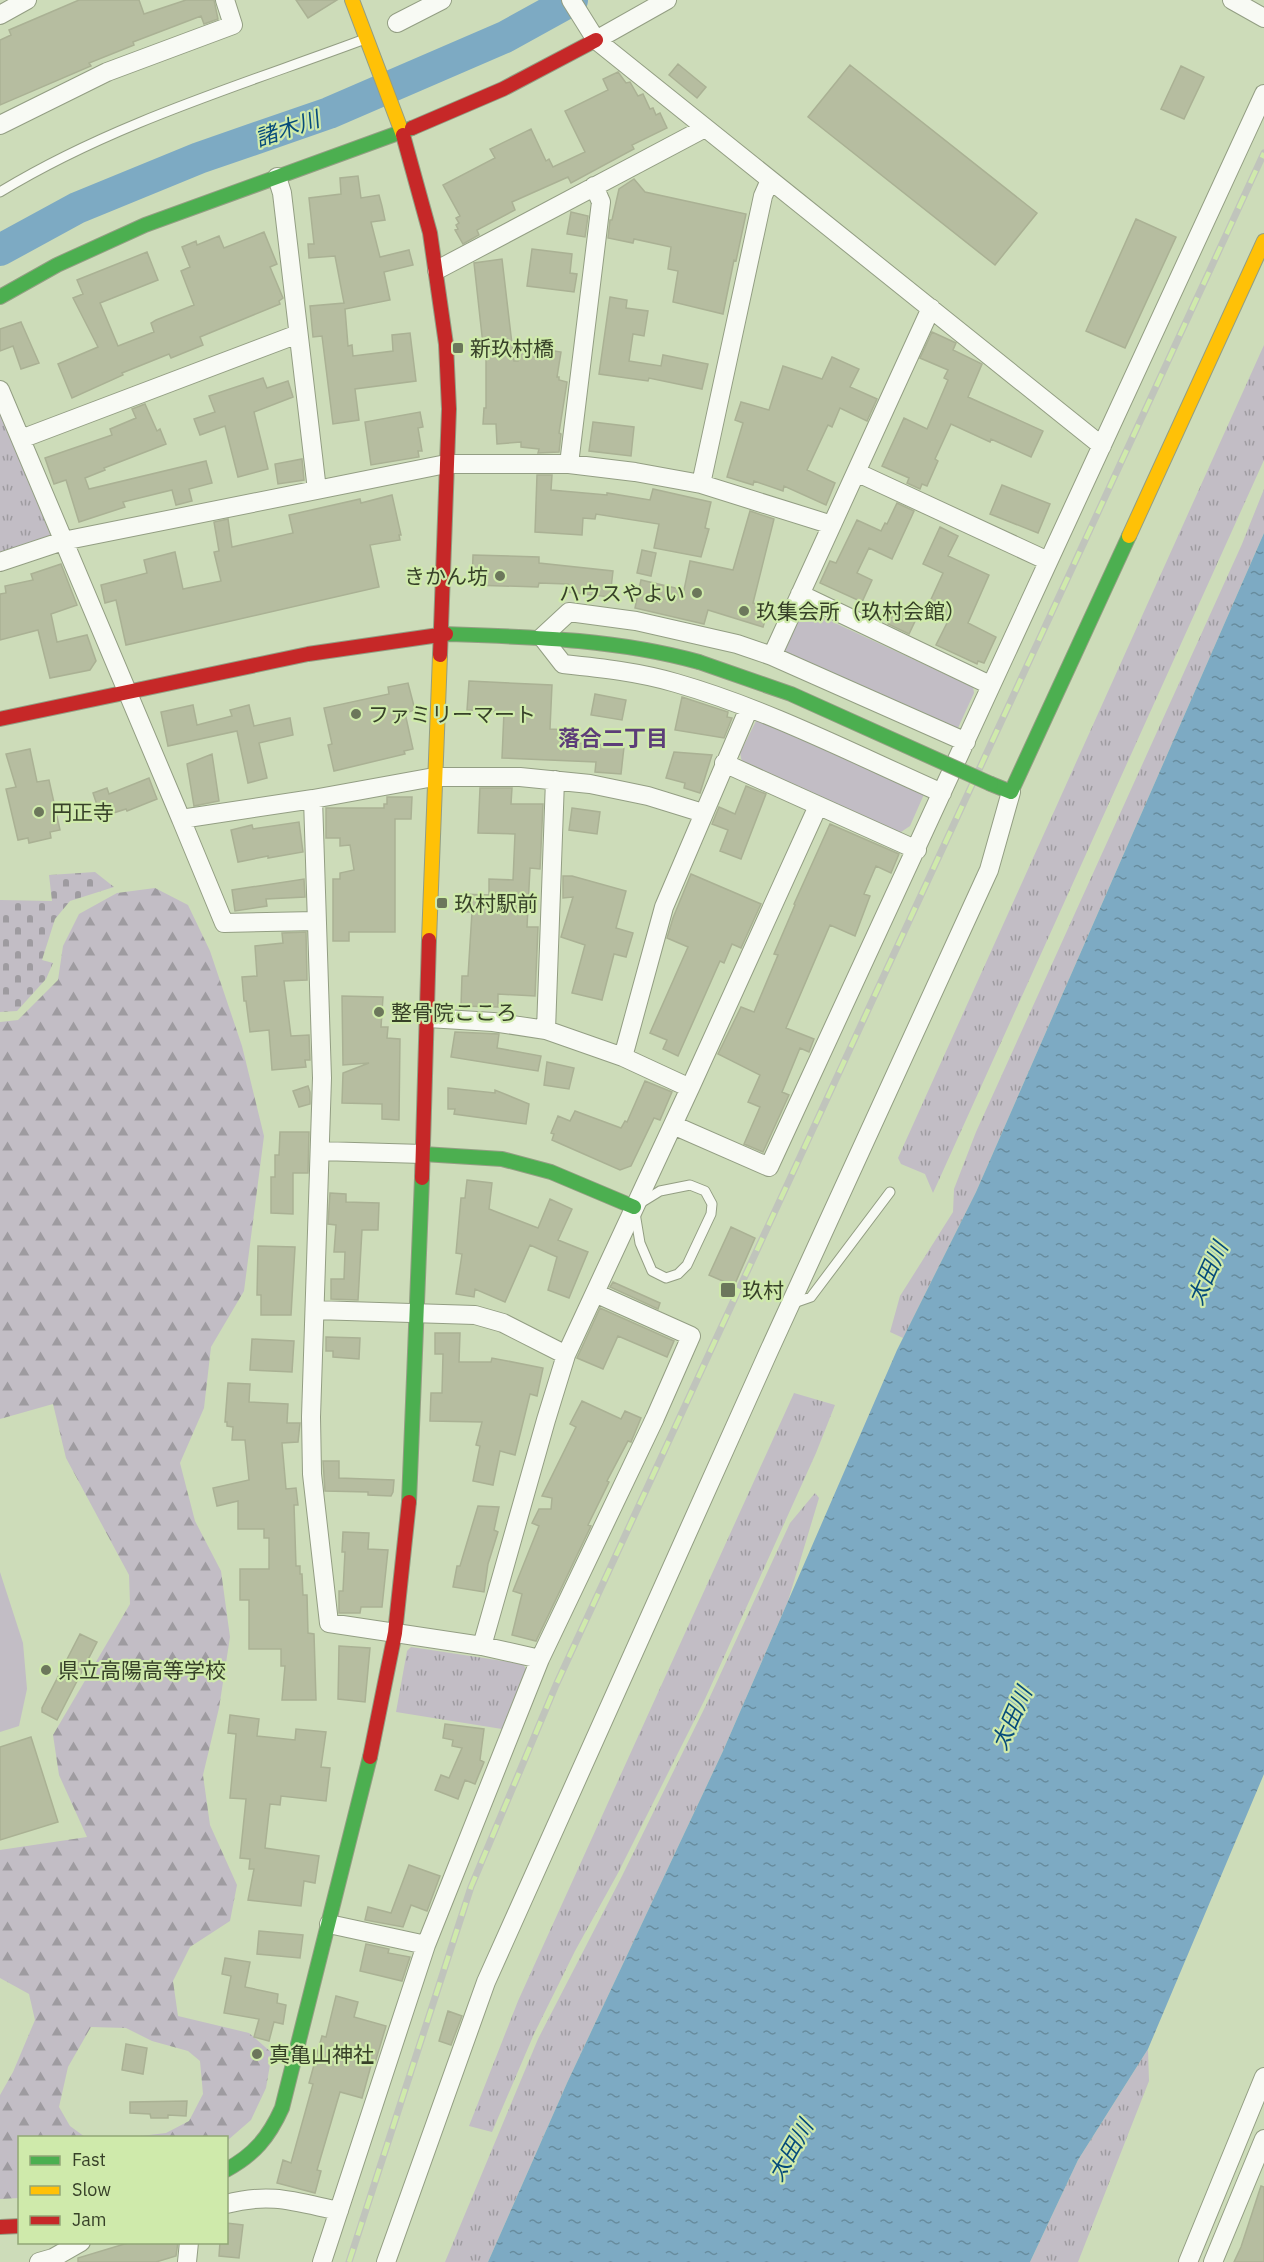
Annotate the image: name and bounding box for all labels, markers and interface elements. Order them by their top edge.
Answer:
water label: 諸木川 [251,103,325,152]
place label: 新玖村橋 [470,334,554,362]
marker: 新玖村橋 [451,341,465,355]
place label: きかん坊 [404,562,488,590]
marker: きかん坊 [493,569,507,583]
place label: ハウスやよい [559,579,685,607]
marker: ハウスやよい [690,586,704,600]
place label: 玖集会所（玖村会館） [756,597,966,625]
marker: 玖集会所（玖村会館） [737,604,751,618]
place label: ファミリーマート [368,700,536,728]
marker: ファミリーマート [349,707,363,721]
district label: 落合二丁目 [558,723,668,752]
place label: 円正寺 [51,798,114,826]
marker: 円正寺 [32,805,46,819]
place label: 玖村駅前 [454,889,538,917]
marker: 玖村駅前 [435,896,449,910]
place label: 整骨院こころ [391,998,517,1026]
marker: 整骨院こころ [372,1005,386,1019]
water label: 太田川 [1180,1235,1234,1309]
place label: 玖村 [742,1276,784,1304]
marker: 玖村 [719,1281,737,1299]
place label: 県立高陽高等学校 [58,1656,226,1684]
marker: 県立高陽高等学校 [39,1663,53,1677]
water label: 太田川 [984,1680,1038,1754]
place label: 真亀山神社 [269,2040,374,2068]
marker: 真亀山神社 [250,2047,264,2061]
water label: 太田川 [761,2112,820,2186]
legend [18,2136,228,2244]
text: Fast [72,2148,106,2171]
text: Slow [72,2178,111,2201]
text: Jam [72,2208,107,2231]

